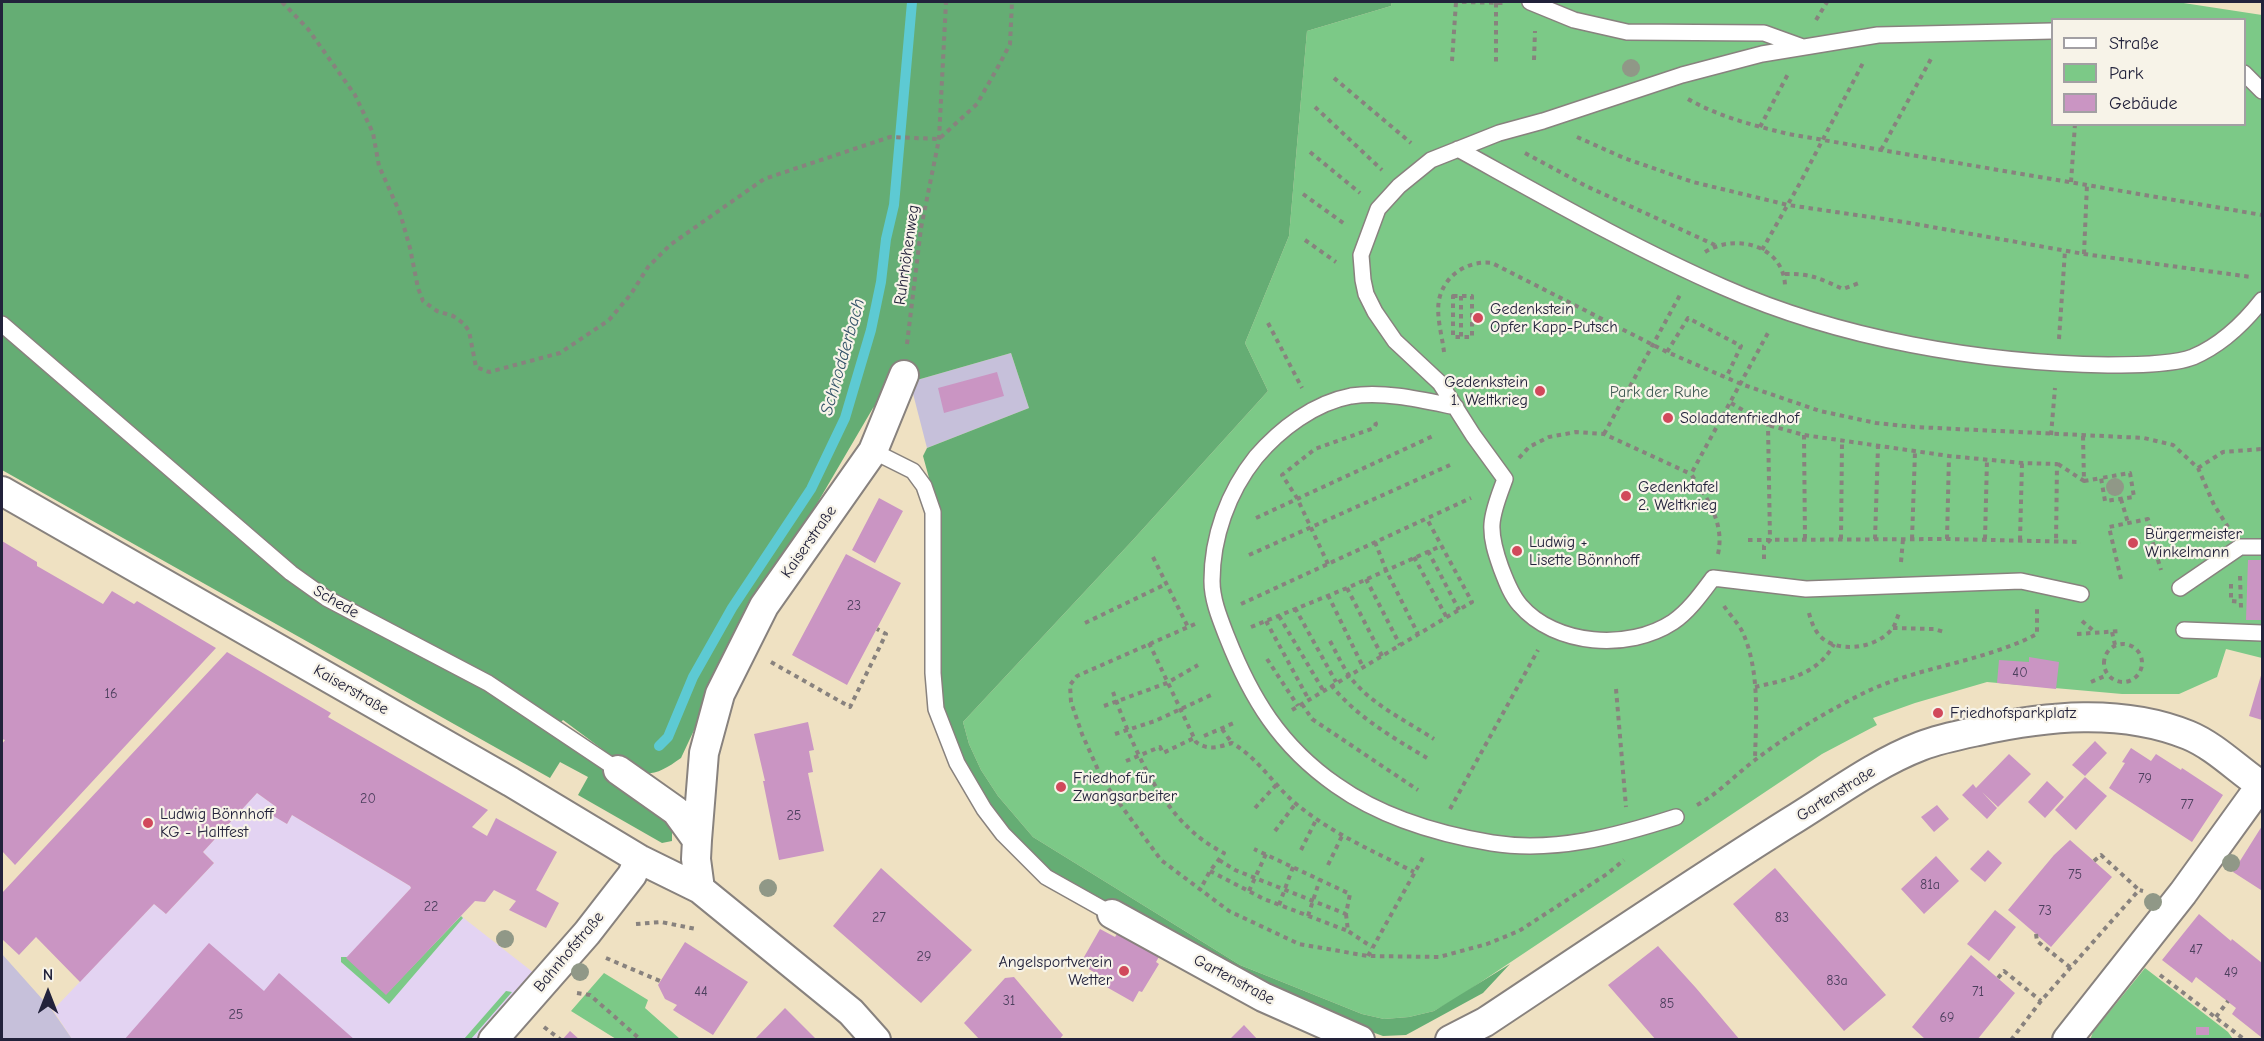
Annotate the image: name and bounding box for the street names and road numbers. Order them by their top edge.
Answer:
street label: Ruhrhöhenweg [890,204,924,306]
street label: Kaiserstraße [777,502,841,582]
street label: Schede [310,581,362,623]
street label: Kaiserstraße [310,661,392,719]
street label: Gartenstraße [1793,762,1879,826]
street label: Bahnhofstraße [530,908,608,996]
street label: Gartenstraße [1190,951,1278,1009]

